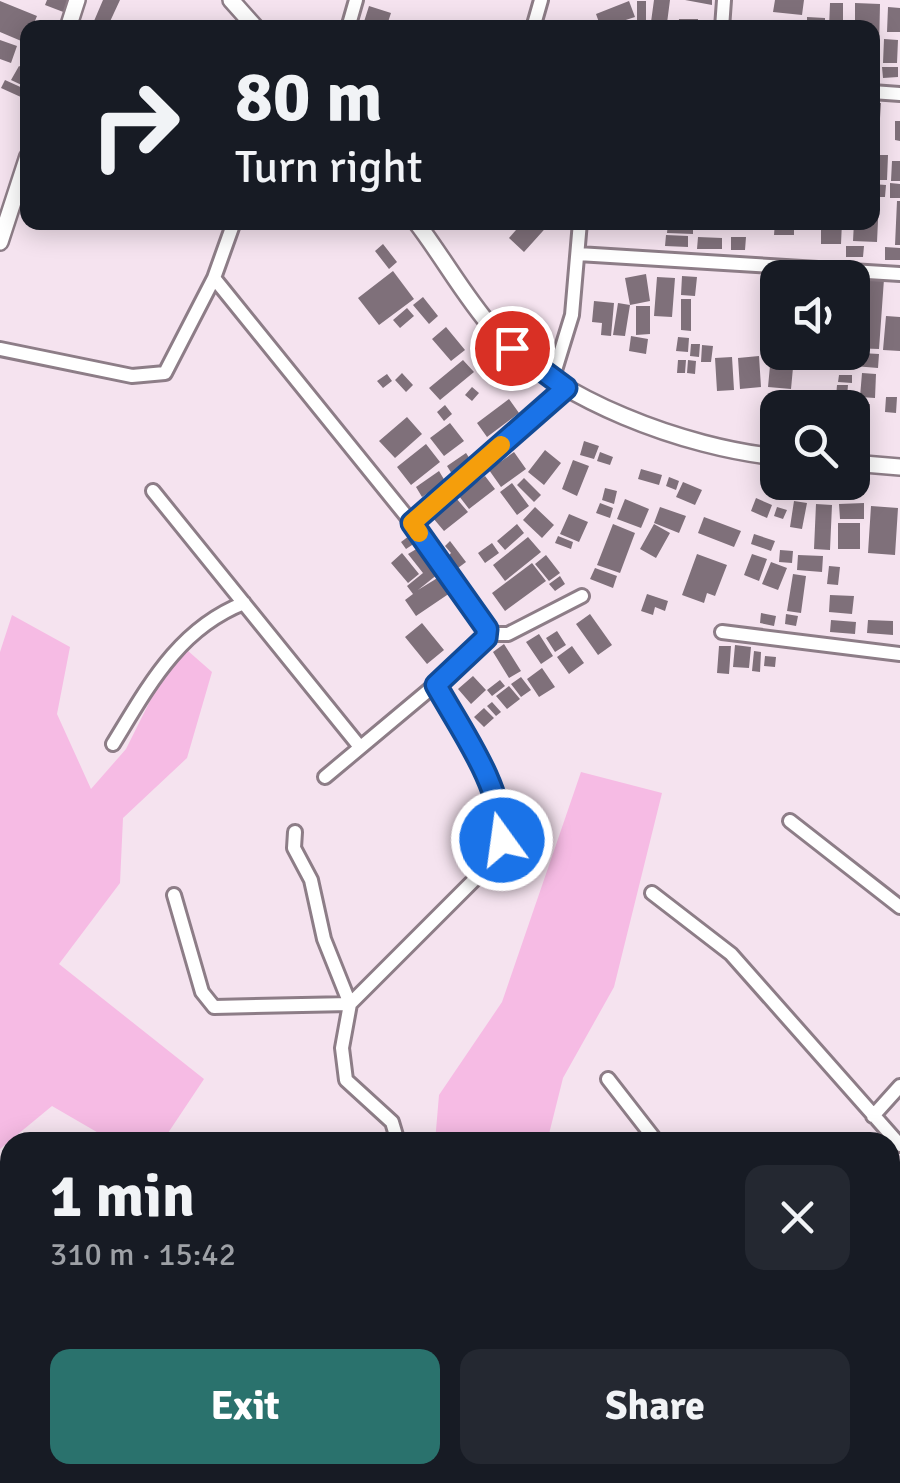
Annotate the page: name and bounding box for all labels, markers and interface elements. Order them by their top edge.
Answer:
text: 80 m [235,54,383,140]
icon: right [70,60,200,190]
text: Turn right [235,140,423,195]
map controls [760,260,870,500]
button: sound [760,260,870,370]
pin [470,306,555,391]
icon: arrive [485,321,540,376]
button: search [760,390,870,500]
position arrow [450,788,554,892]
text: 1 min [50,1160,195,1234]
button: close [745,1165,850,1270]
text: 310 m · 15:42 [50,1235,236,1274]
button: Exit [50,1349,440,1464]
button: Share [460,1349,850,1464]

